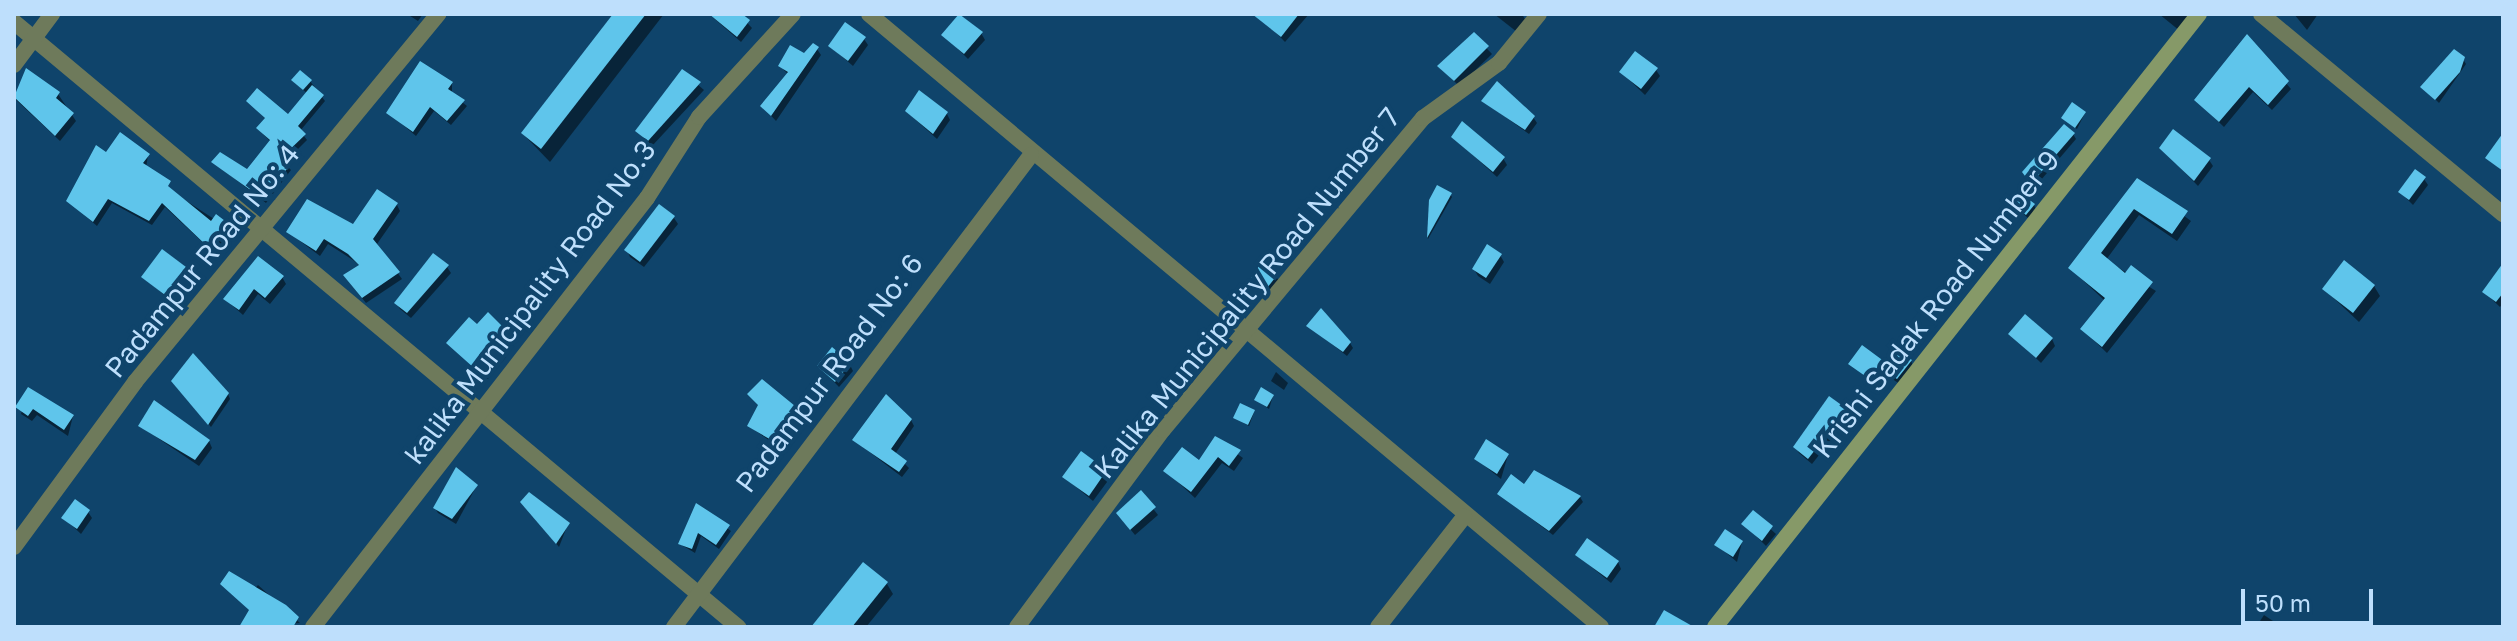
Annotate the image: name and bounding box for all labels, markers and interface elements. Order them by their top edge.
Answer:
street label: Kalika Municipality Road Number 7 [1087,101,1407,485]
street label: kalika Municipality Road No.3 [397,134,663,470]
street label: Padampur Road No: 4 [98,138,306,384]
street label: Krishi Sadak Road Number 9 [1806,144,2066,464]
street label: Padampur Road No: 6 [728,247,930,499]
scale bar [2245,573,2377,623]
text: 50 m [2255,588,2311,617]

